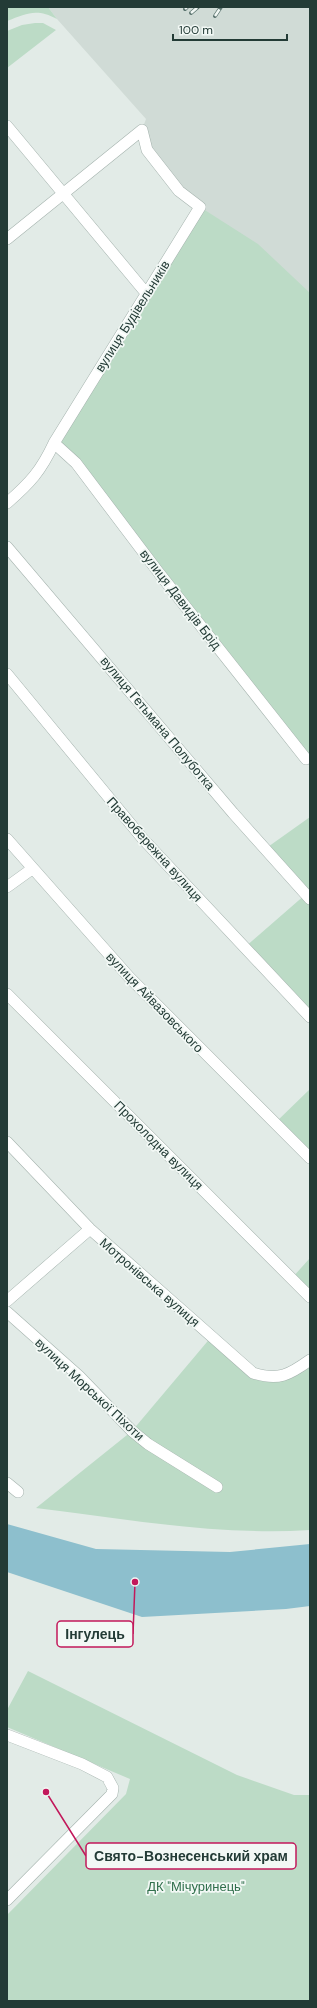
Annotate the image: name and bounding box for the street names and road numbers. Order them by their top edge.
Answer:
street label: вулиця Будівельників [91,257,174,375]
street label: вулиця Давидів Брід [136,546,225,653]
street label: вулиця Гетьмана Полуботка [97,653,219,794]
street label: Правобережна вулиця [103,793,206,905]
street label: вулиця Айвазовського [102,949,207,1056]
street label: Прохолодна вулиця [110,1097,207,1194]
street label: Мотронівська вулиця [96,1234,203,1331]
street label: вулиця Морської Піхоти [31,1334,148,1444]

